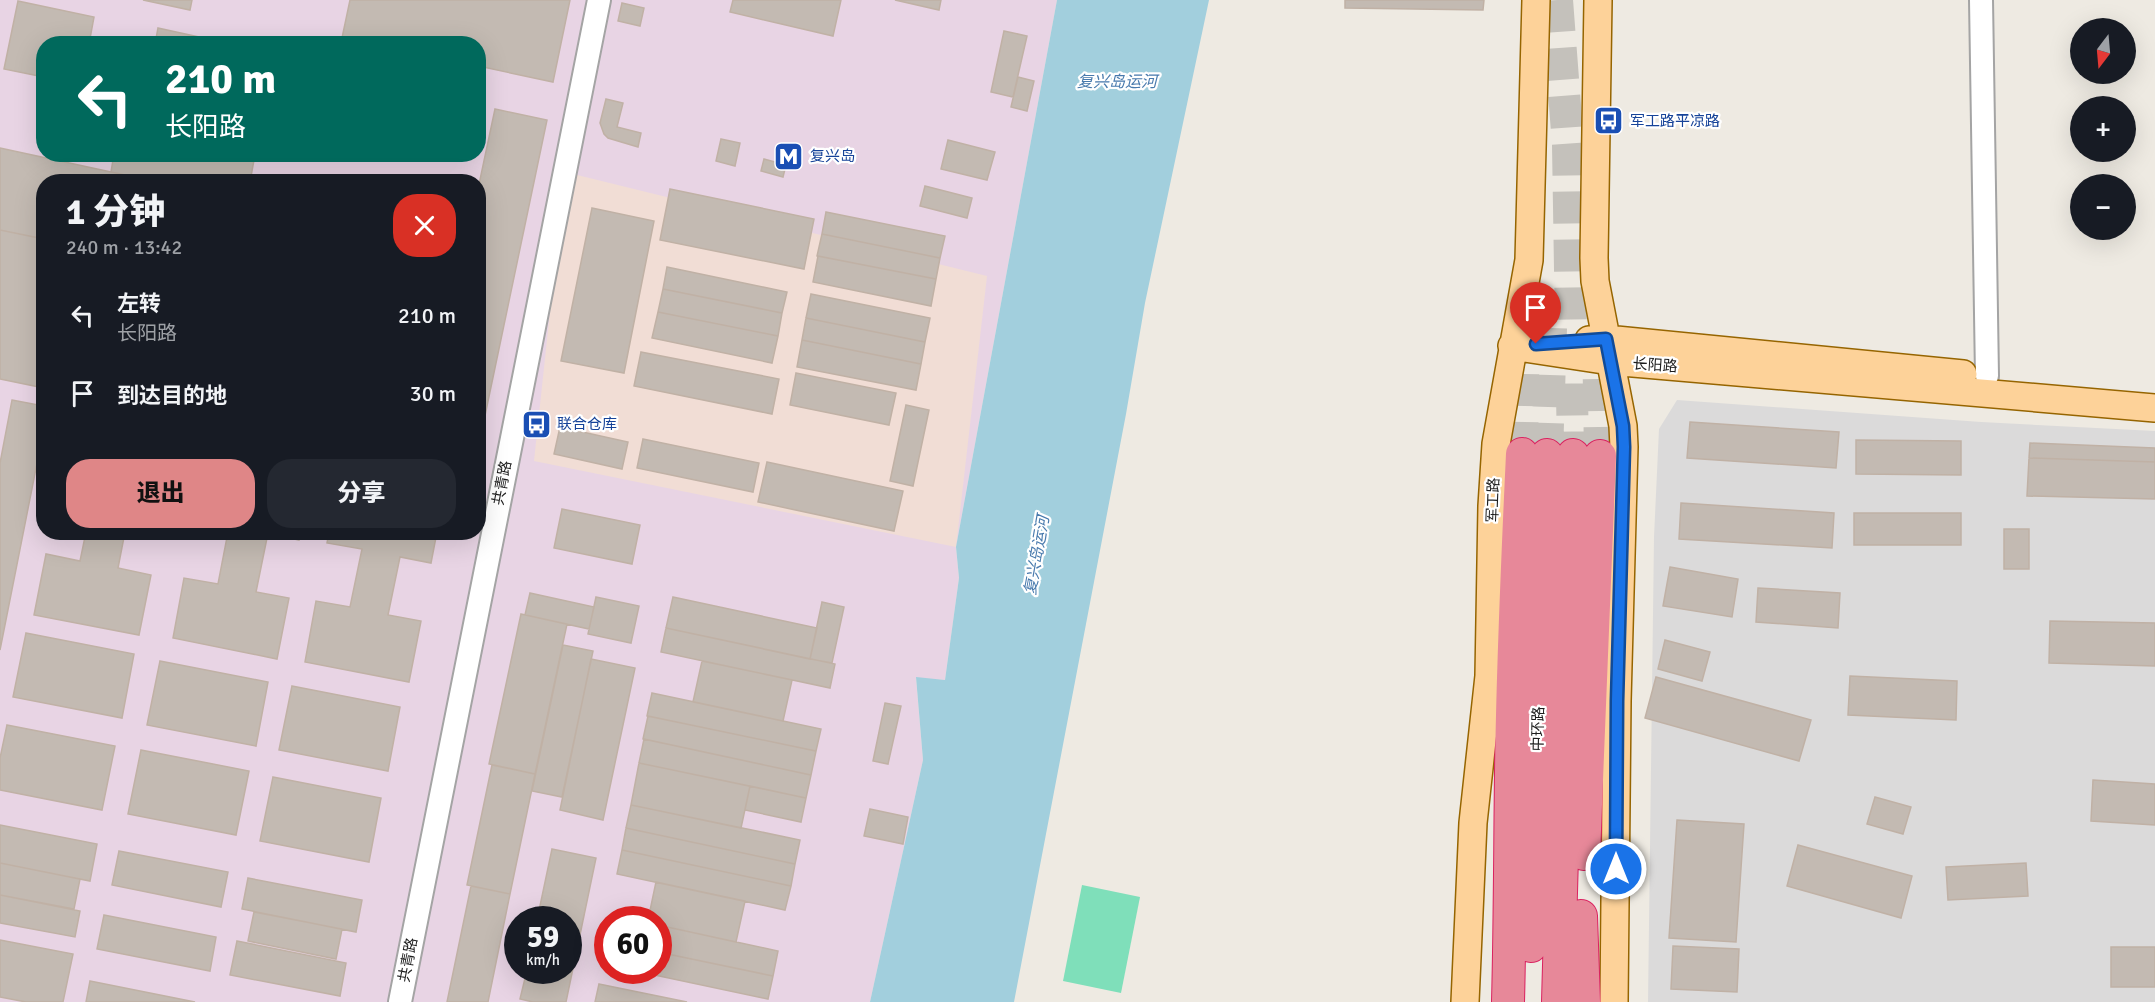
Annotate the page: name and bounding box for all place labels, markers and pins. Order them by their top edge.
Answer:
bus stop icon: 军工路平凉路 [1593,105,1625,137]
place label: 军工路平凉路 [1630,112,1720,130]
metro station icon: 复兴岛 [773,140,805,172]
place label: 复兴岛 [810,147,855,165]
pin [1510,282,1561,344]
bus stop icon: 联合仓库 [520,408,552,440]
place label: 联合仓库 [557,415,617,433]

